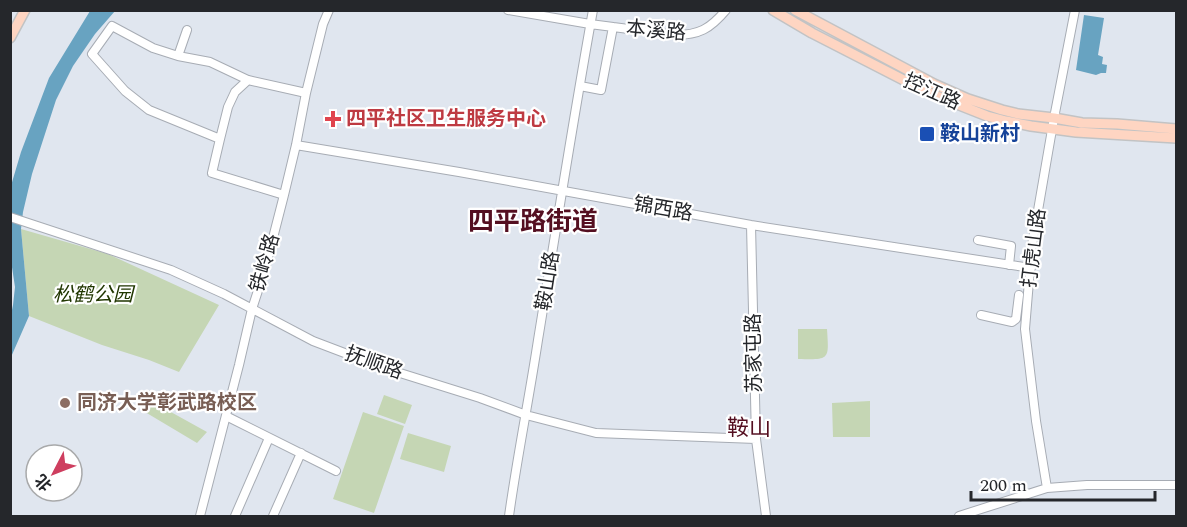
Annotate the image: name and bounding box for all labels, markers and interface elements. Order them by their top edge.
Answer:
street label: 本溪路 [625,13,687,49]
street label: 控江路 [898,66,966,118]
place label: 四平社区卫生服务中心 [346,104,546,134]
marker: 四平社区卫生服务中心 [324,110,342,128]
place label: 鞍山新村 [940,119,1020,149]
marker: 鞍山新村 [918,125,936,143]
street label: 锦西路 [631,189,695,229]
district label: 四平路街道 [468,202,598,242]
street label: 打虎山路 [1014,206,1054,290]
street label: 铁岭路 [242,230,288,296]
street label: 鞍山路 [528,249,568,313]
park label: 松鹤公园 [53,280,136,310]
street label: 苏家屯路 [738,313,770,393]
street label: 抚顺路 [341,339,407,387]
place label: 同济大学彰武路校区 [77,388,257,418]
marker: 同济大学彰武路校区 [58,396,72,410]
district label: 鞍山 [727,412,771,445]
north arrow [24,443,84,503]
scale bar [971,464,1156,502]
text: 北 [29,468,58,496]
text: 200 m [980,472,1027,499]

